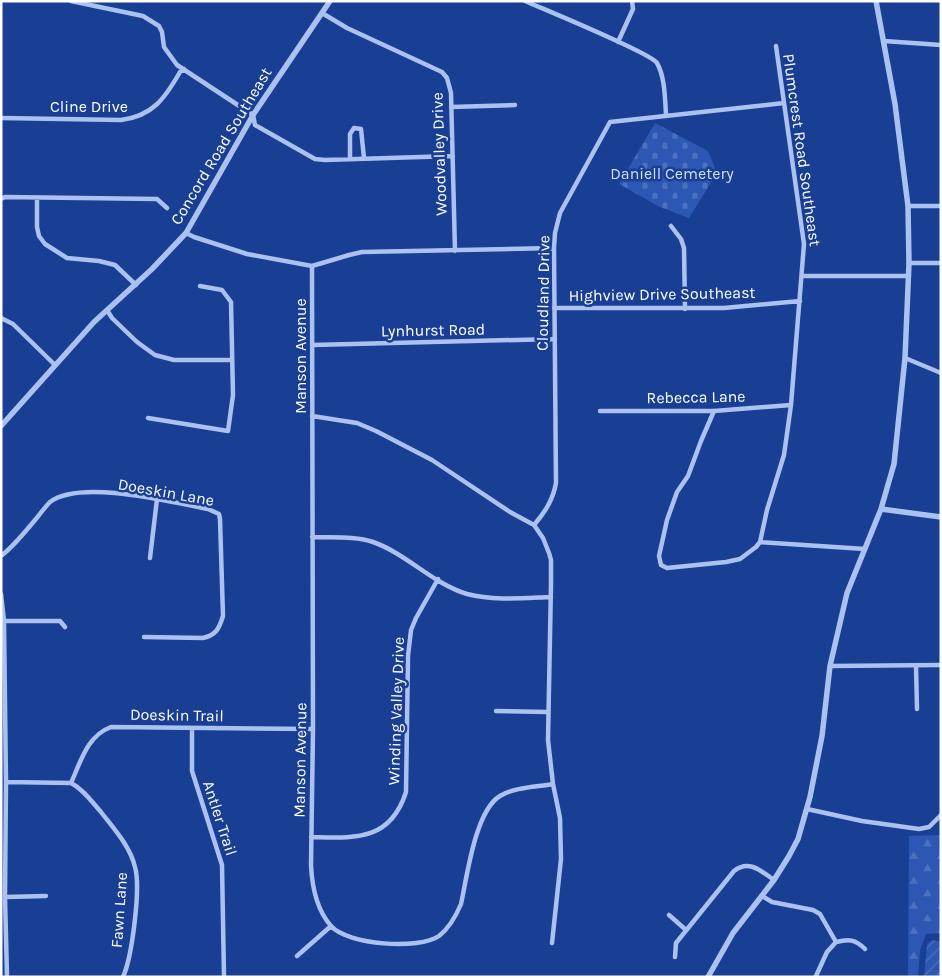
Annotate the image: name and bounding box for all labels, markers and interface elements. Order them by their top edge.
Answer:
street label: Plumcrest Road Southeast [779,52,825,248]
street label: Concord Road Southeast [166,64,276,228]
street label: Woodvalley Drive [427,92,451,216]
street label: Cline Drive [50,97,128,116]
park label: Daniell Cemetery [610,164,734,183]
street label: Cloudland Drive [532,235,554,351]
street label: Highview Drive Southeast [568,283,756,305]
street label: Manson Avenue [291,298,310,414]
street label: Lynhurst Road [381,320,485,340]
street label: Rebecca Lane [646,387,746,407]
street label: Doeskin Lane [116,474,216,510]
street label: Winding Valley Drive [384,636,408,786]
street label: Manson Avenue [289,702,311,818]
street label: Doeskin Trail [130,705,224,725]
street label: Antler Trail [199,778,241,858]
street label: Fawn Lane [107,871,131,949]

